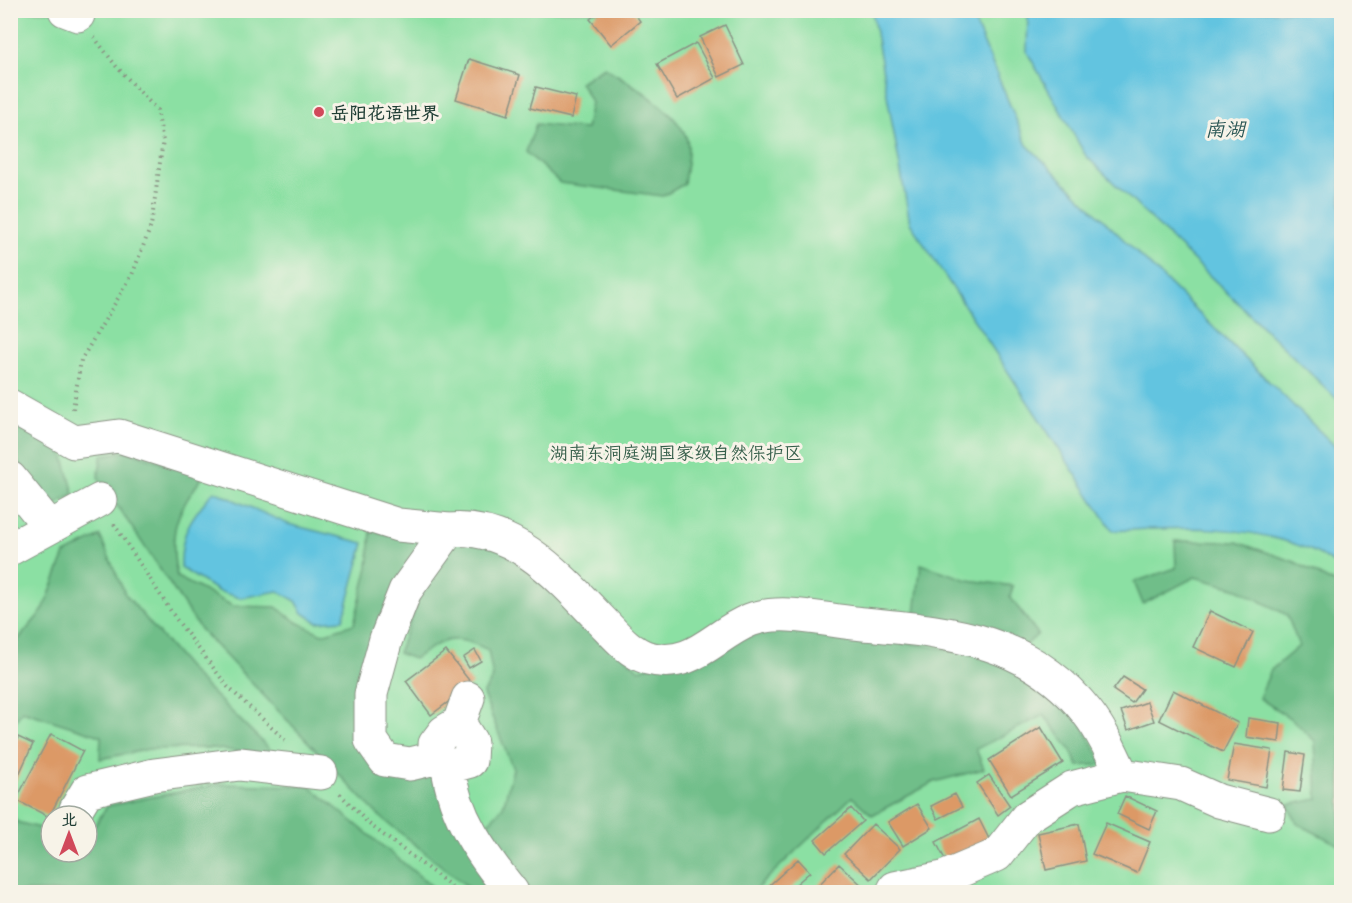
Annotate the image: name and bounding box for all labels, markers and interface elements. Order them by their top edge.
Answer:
place label: 岳阳花语世界 [331,101,439,124]
marker: 岳阳花语世界 [312,105,326,119]
water label: 南湖 [1205,116,1247,141]
park label: 湖南东洞庭湖国家级自然保护区 [550,441,802,464]
north arrow [39,804,99,864]
text: 北 [61,809,77,829]

